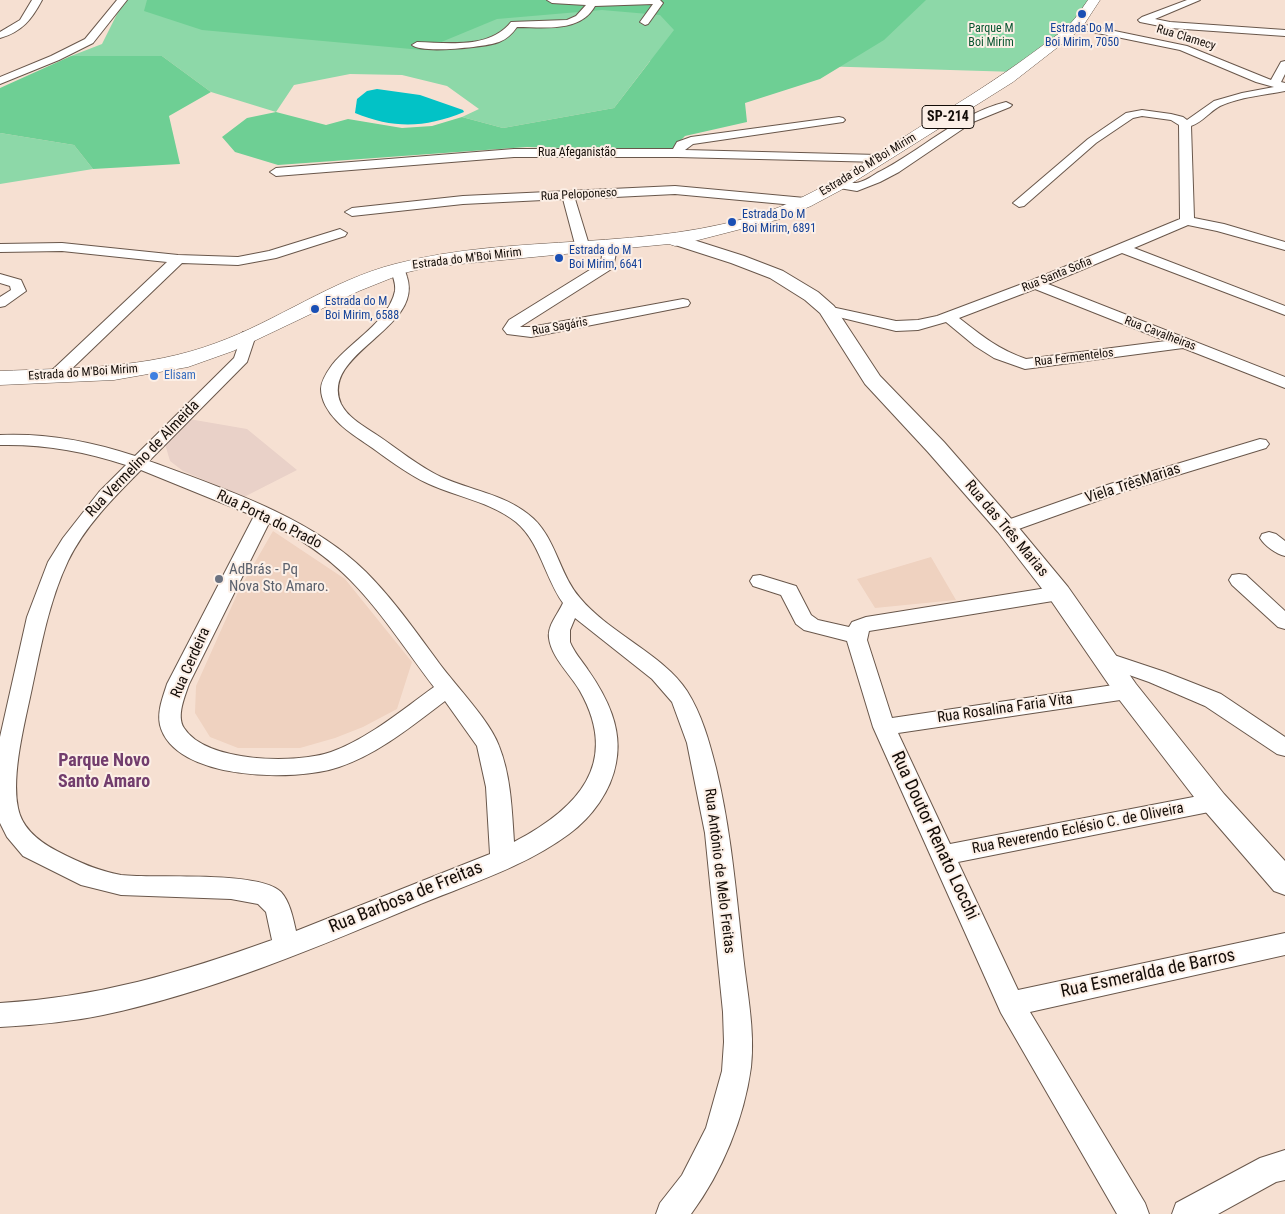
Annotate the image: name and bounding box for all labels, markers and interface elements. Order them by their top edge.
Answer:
marker: Estrada Do M Boi Mirim, 7050 [1076,8,1088,20]
park label: Parque M Boi Mirim [968,22,1014,50]
place label: Estrada Do M Boi Mirim, 7050 [1045,22,1119,50]
street label: Rua Clamecy [1155,22,1217,54]
road number: SP-214 [922,105,974,128]
street label: Estrada do M'Boi Mirim [817,131,919,199]
street label: Rua Afeganistão [538,146,616,160]
street label: Rua Peloponeso [540,186,618,204]
place label: Estrada Do M Boi Mirim, 6891 [742,208,816,236]
marker: Estrada Do M Boi Mirim, 6891 [726,216,738,228]
place label: Estrada do M Boi Mirim, 6641 [569,244,643,272]
street label: Estrada do M'Boi Mirim [412,245,522,273]
marker: Estrada do M Boi Mirim, 6641 [553,252,565,264]
street label: Rua Santa Sofia [1020,254,1094,296]
place label: Estrada do M Boi Mirim, 6588 [325,295,399,323]
marker: Estrada do M Boi Mirim, 6588 [309,303,321,315]
street label: Rua Cavalheiras [1122,314,1198,354]
street label: Rua Sagáris [531,315,589,339]
street label: Rua Fermentelos [1034,346,1114,370]
street label: Estrada do M'Boi Mirim [28,362,138,384]
place label: Elisam [164,369,196,383]
marker: Elisam [148,370,160,382]
street label: Rua Vermelino de Almeida [83,397,203,521]
street label: Viela TrêsMarias [1083,460,1183,508]
street label: Rua das Três Marias [960,477,1052,581]
street label: Rua Porta do Prado [213,487,325,553]
place label: AdBrás - Pq Nova Sto Amaro. [229,561,329,596]
marker: AdBrás - Pq Nova Sto Amaro. [213,573,225,585]
street label: Rua Cerdeira [167,625,215,701]
street label: Rua Rosalina Faria Vita [936,691,1074,727]
street label: Rua Doutor Renato Locchi [885,748,983,924]
district label: Parque Novo Santo Amaro [58,750,150,792]
street label: Rua Antônio de Melo Freitas [700,787,738,955]
street label: Rua Reverendo Eclésio C. de Oliveira [971,800,1185,858]
street label: Rua Barbosa de Freitas [326,857,486,939]
street label: Rua Esmeralda de Barros [1059,945,1237,1003]

